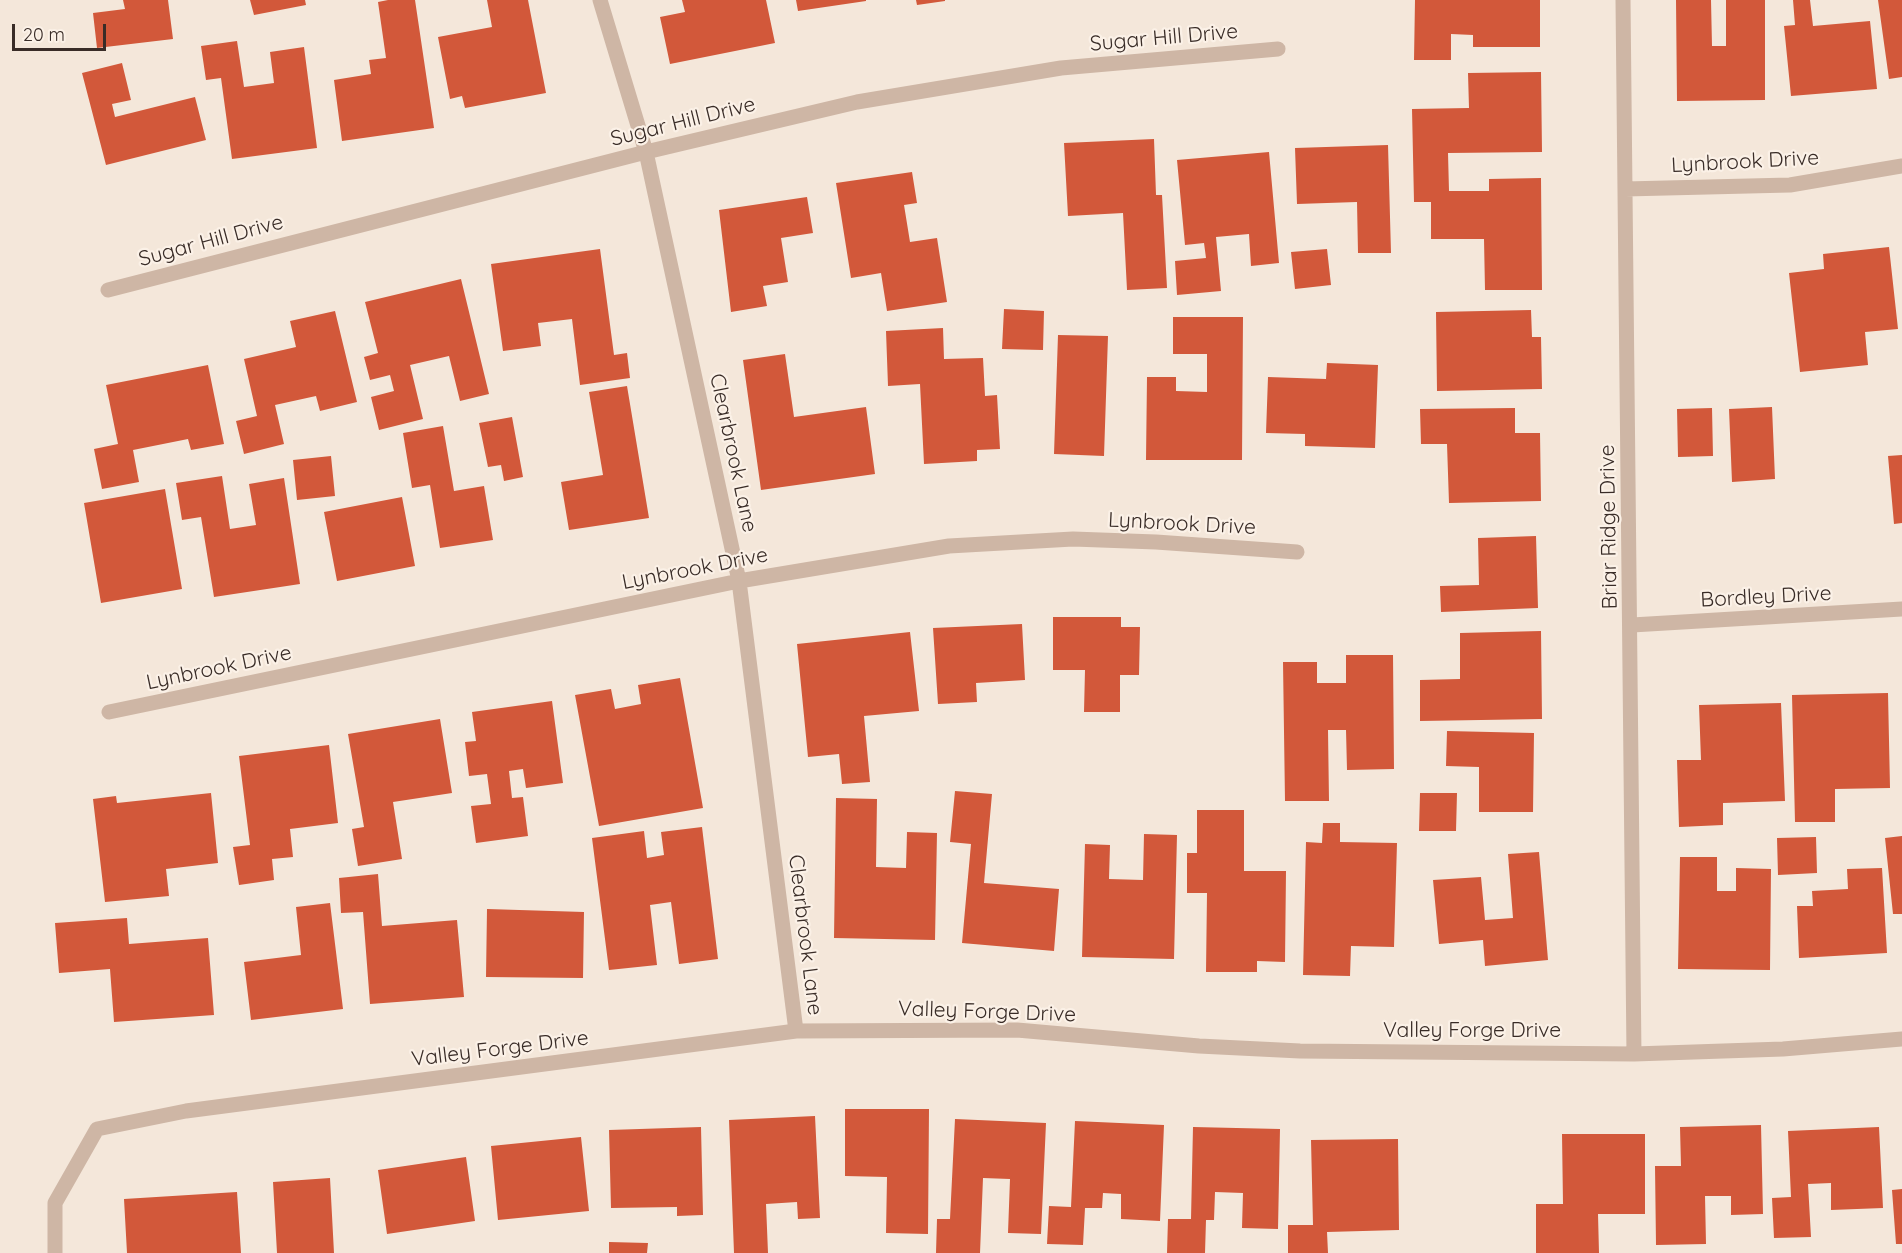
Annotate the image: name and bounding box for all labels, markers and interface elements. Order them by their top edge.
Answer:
scale bar [15,12,110,50]
street label: Sugar Hill Drive [1089,19,1239,57]
text: 20 m [23,23,65,46]
street label: Sugar Hill Drive [608,92,758,152]
street label: Lynbrook Drive [1670,146,1820,178]
street label: Sugar Hill Drive [136,210,286,272]
street label: Clearbrook Lane [704,371,762,535]
street label: Briar Ridge Drive [1595,444,1623,610]
street label: Lynbrook Drive [1107,508,1257,540]
street label: Lynbrook Drive [620,543,770,595]
street label: Bordley Drive [1700,581,1832,613]
street label: Lynbrook Drive [144,640,294,696]
street label: Clearbrook Lane [783,853,827,1017]
street label: Valley Forge Drive [898,996,1076,1028]
street label: Valley Forge Drive [1383,1018,1561,1044]
street label: Valley Forge Drive [410,1026,590,1072]

